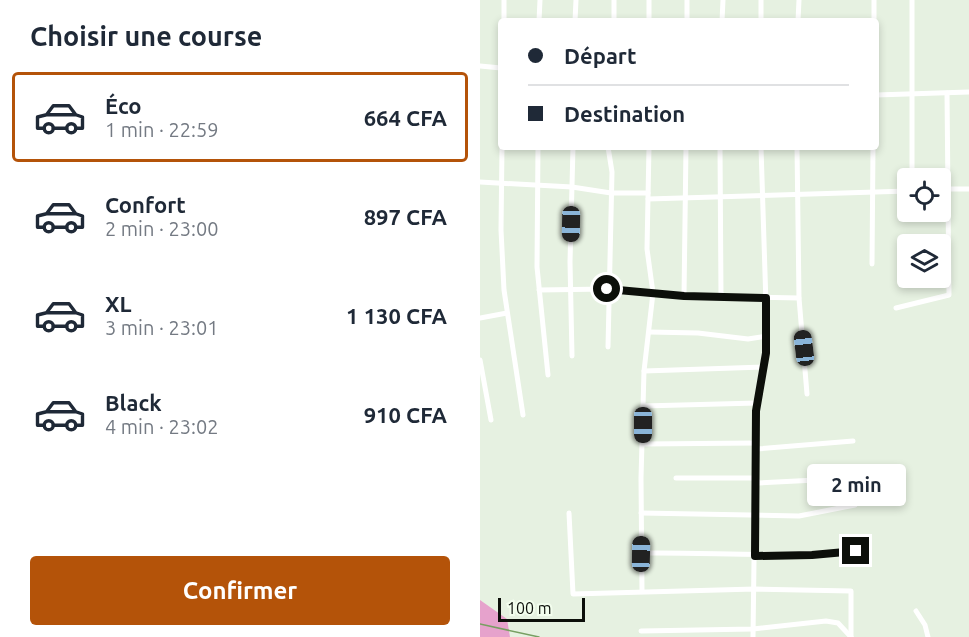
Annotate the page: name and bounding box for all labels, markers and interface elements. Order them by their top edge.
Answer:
text: Choisir une course [30,21,262,51]
text: Départ [564,43,636,68]
icon: car [33,90,87,144]
text: Éco [105,93,142,118]
text: Destination [564,101,685,126]
text: 664 CFA [364,105,447,130]
text: 1 min · 22:59 [105,118,219,141]
map controls [897,168,951,288]
button: locate [897,168,951,222]
icon: car [33,189,87,243]
text: Confort [105,192,186,217]
text: 897 CFA [364,204,447,229]
car [562,206,580,242]
text: 2 min · 23:00 [105,217,219,240]
button: layers [897,234,951,288]
route start [593,275,620,302]
icon: car [33,288,87,342]
text: XL [105,291,132,316]
text: 1 130 CFA [346,303,447,328]
text: 3 min · 23:01 [105,316,219,339]
car [793,329,815,367]
icon: car [33,387,87,441]
text: Black [105,390,162,415]
text: 910 CFA [364,402,447,427]
car [634,407,652,443]
text: 4 min · 23:02 [105,415,219,438]
callout: 2 min [806,464,905,506]
text: 2 min [831,473,882,496]
car [632,536,650,572]
route end [842,537,869,564]
button: Confirmer [30,556,450,625]
scale bar [498,595,585,622]
text: 100 m [507,599,552,617]

